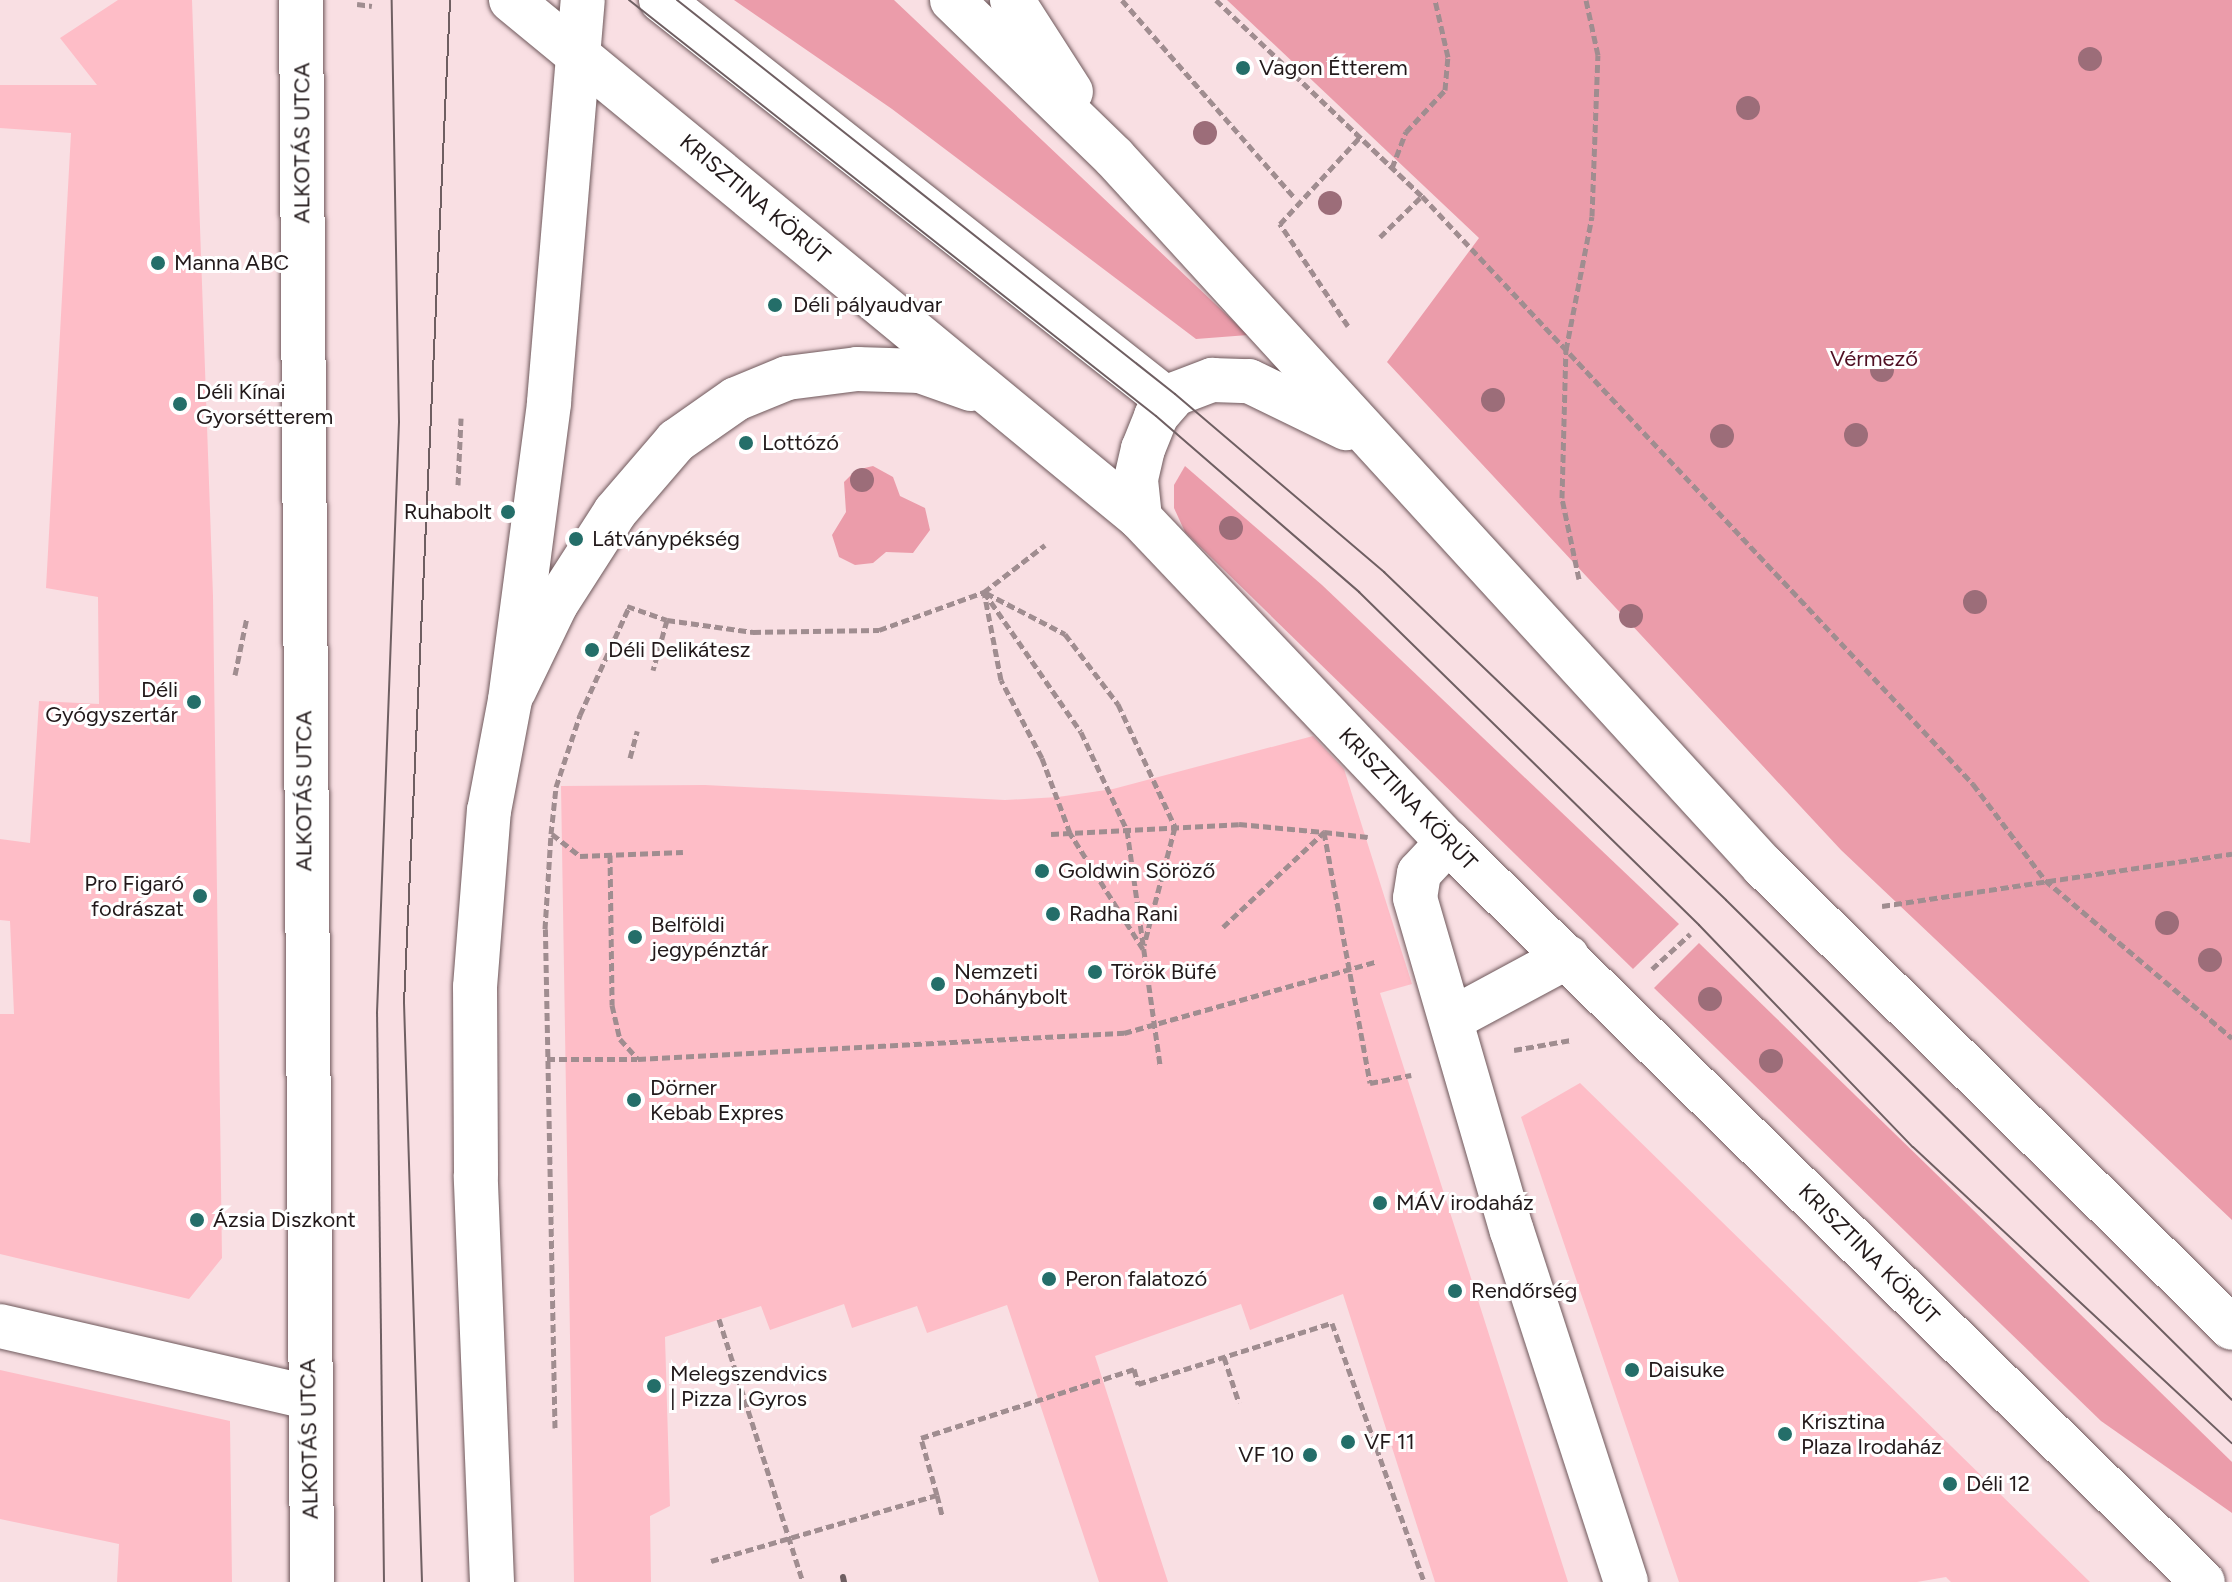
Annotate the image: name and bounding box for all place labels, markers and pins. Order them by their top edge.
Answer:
place label: Vagon Étterem [1259,55,1408,81]
marker: Vagon Étterem [1234,59,1252,77]
place label: Manna ABC [174,250,289,276]
marker: Manna ABC [149,254,167,272]
place label: Déli pályaudvar [793,292,942,318]
marker: Déli pályaudvar [764,294,786,316]
place label: Déli Kínai Gyorsétterem [196,378,333,430]
marker: Déli Kínai Gyorsétterem [171,395,189,413]
place label: Lottózó [762,430,839,456]
marker: Lottózó [737,434,755,452]
place label: Ruhabolt [404,499,492,525]
marker: Ruhabolt [499,503,517,521]
place label: Látványpékség [592,526,740,552]
marker: Látványpékség [567,530,585,548]
place label: Déli Delikátesz [608,637,751,663]
marker: Déli Delikátesz [583,641,601,659]
place label: Déli Gyógyszertár [45,676,178,728]
marker: Déli Gyógyszertár [185,693,203,711]
place label: Goldwin Söröző [1058,858,1215,884]
marker: Goldwin Söröző [1033,862,1051,880]
place label: Pro Figaró fodrászat [84,870,184,922]
marker: Pro Figaró fodrászat [191,887,209,905]
place label: Radha Rani [1069,901,1178,927]
marker: Radha Rani [1044,905,1062,923]
place label: Belföldi jegypénztár [651,911,768,962]
marker: Belföldi jegypénztár [626,928,644,946]
place label: Nemzeti Dohánybolt [954,958,1068,1010]
place label: Török Büfé [1111,959,1217,985]
marker: Török Büfé [1086,963,1104,981]
marker: Nemzeti Dohánybolt [929,975,947,993]
place label: Dörner Kebab Expres [650,1074,784,1126]
marker: Dörner Kebab Expres [625,1091,643,1109]
place label: MÁV irodaház [1396,1190,1534,1216]
marker: MÁV irodaház [1371,1194,1389,1212]
place label: Ázsia Diszkont [213,1207,356,1233]
marker: Ázsia Diszkont [188,1211,206,1229]
place label: Peron falatozó [1065,1266,1207,1292]
marker: Peron falatozó [1040,1270,1058,1288]
place label: Rendőrség [1471,1278,1577,1304]
marker: Rendőrség [1446,1282,1464,1300]
place label: Daisuke [1648,1357,1724,1383]
place label: Melegszendvics | Pizza | Gyros [670,1360,827,1412]
marker: Daisuke [1623,1361,1641,1379]
marker: Melegszendvics | Pizza | Gyros [645,1377,663,1395]
place label: Krisztina Plaza Irodaház [1801,1408,1942,1460]
marker: Krisztina Plaza Irodaház [1776,1425,1794,1443]
place label: VF 11 [1364,1429,1415,1455]
marker: VF 11 [1339,1433,1357,1451]
place label: VF 10 [1238,1442,1294,1468]
marker: VF 10 [1301,1446,1319,1464]
place label: Déli 12 [1966,1471,2030,1497]
marker: Déli 12 [1941,1475,1959,1493]

